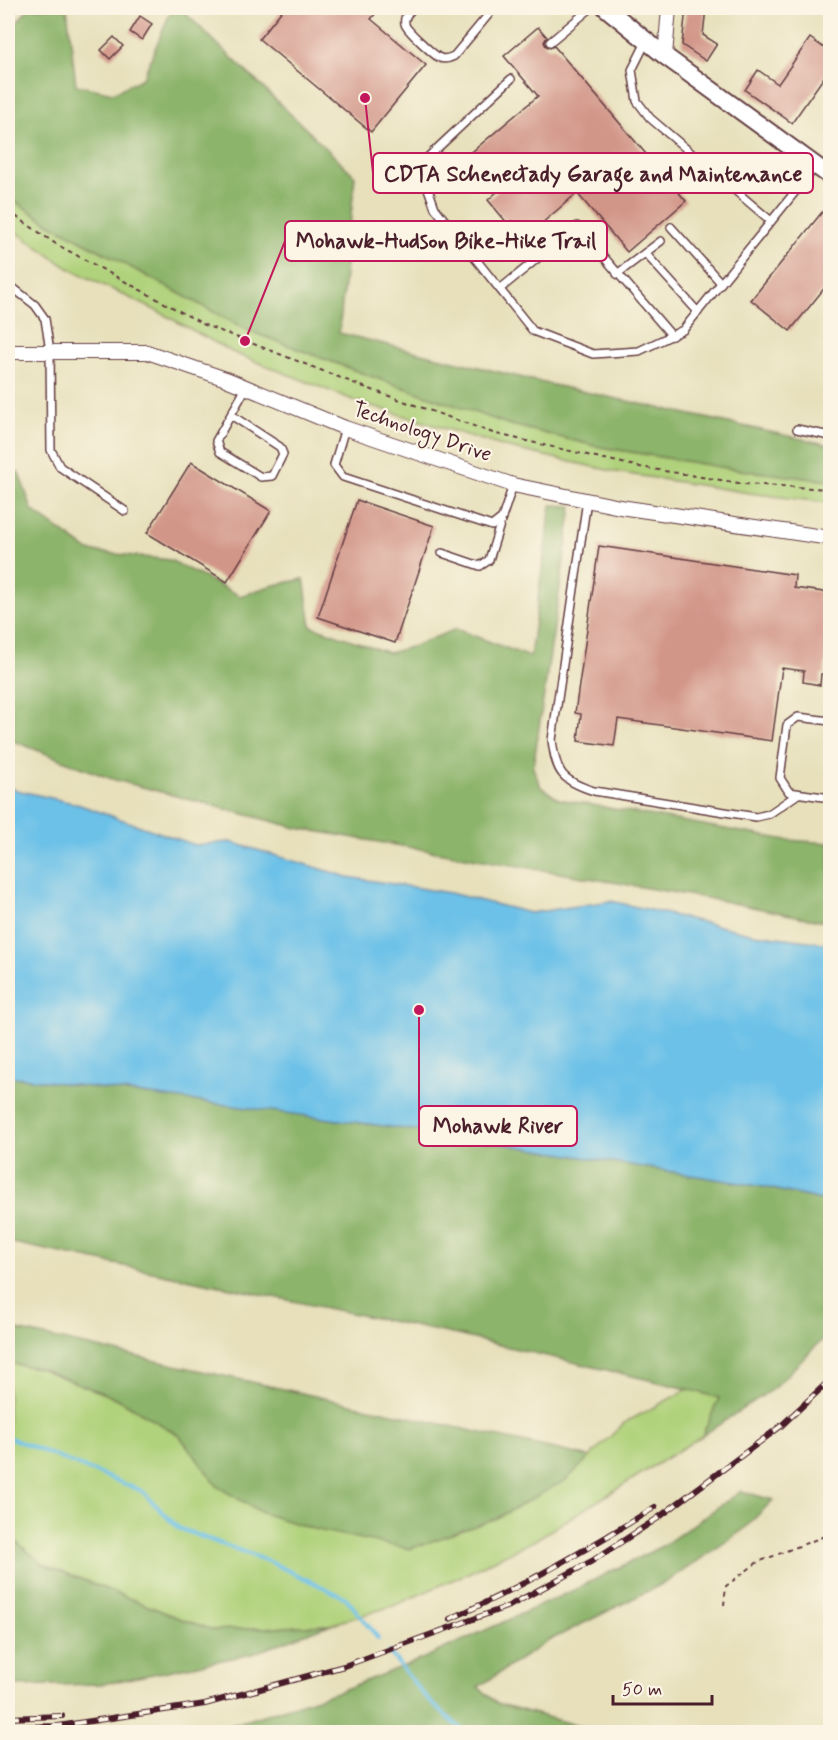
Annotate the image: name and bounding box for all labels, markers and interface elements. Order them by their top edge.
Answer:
callout: CDTA Schenectady Garage and Maintenance [373,153,813,193]
text: CDTA Schenectady Garage and Maintenance [384,161,802,193]
callout: Mohawk-Hudson Bike-Hike Trail [285,221,607,261]
text: Mohawk-Hudson Bike-Hike Trail [296,228,597,256]
street label: Technology Drive [348,395,495,470]
callout: Mohawk River [419,1106,577,1146]
text: Mohawk River [433,1113,564,1141]
scale bar [613,1668,712,1706]
text: 50 m [622,1678,662,1702]

